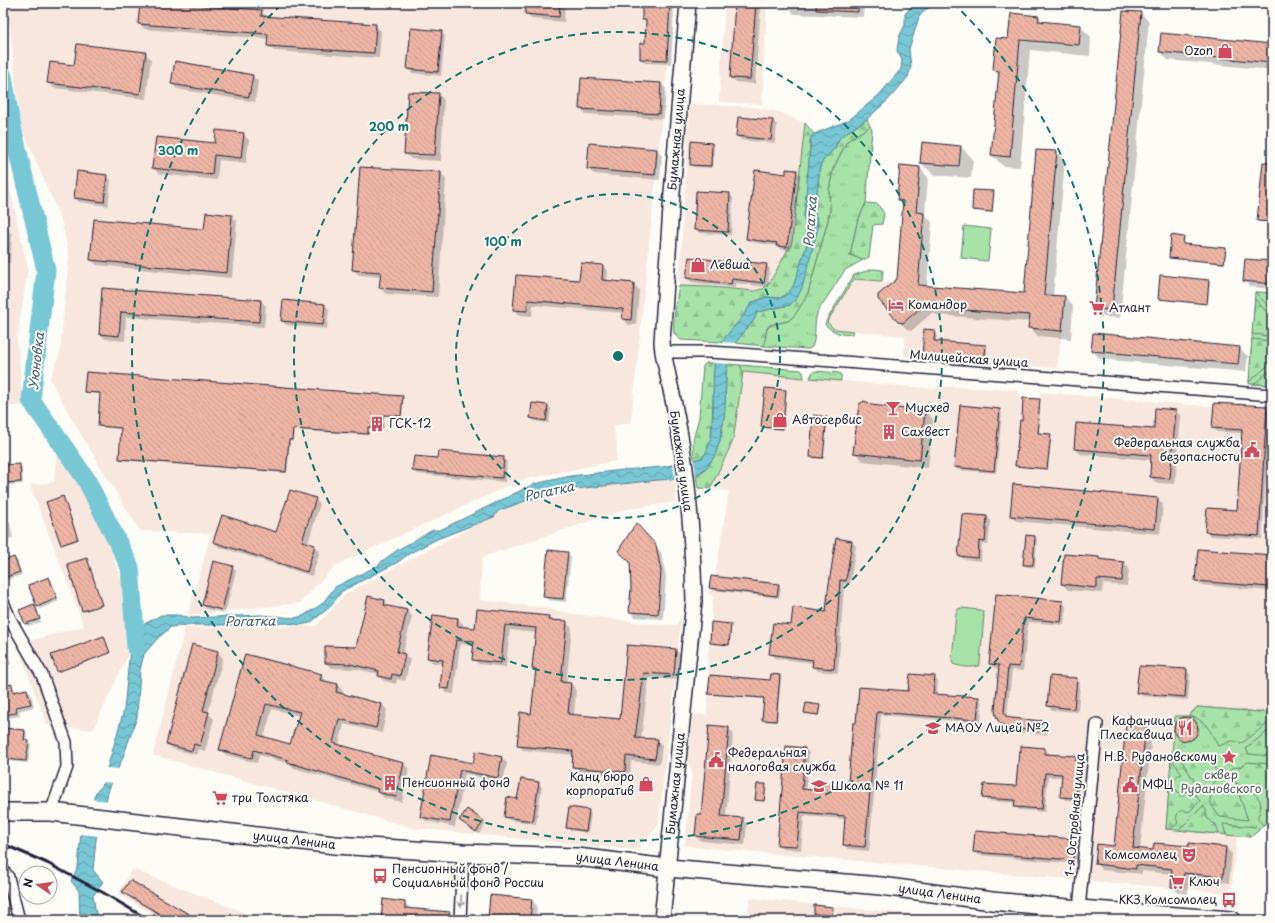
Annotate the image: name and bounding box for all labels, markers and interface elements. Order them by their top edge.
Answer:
place label: Ozon [1184,41,1213,59]
shop icon: Ozon [1216,42,1234,60]
street label: Бумажная улица [662,87,689,191]
text: 200 m [369,117,409,135]
text: 300 m [158,141,198,159]
water label: Рогатка [798,195,821,248]
text: 100 m [484,232,522,250]
place label: Левша [710,255,751,273]
shop icon: Левша [689,256,707,274]
place label: Командор [908,295,967,313]
hotel icon: Командор [887,296,905,314]
place label: Атлант [1109,298,1151,316]
supermarket icon: Атлант [1088,299,1106,317]
water label: Уюновка [23,330,48,391]
street label: Милицейская улица [909,345,1030,371]
centre of rings [611,349,625,363]
place label: Мусхед [905,398,950,416]
bar icon: Мусхед [884,399,902,417]
street label: Бумажная улица [666,409,698,513]
place label: Автосервис [792,410,862,428]
shop icon: Автосервис [771,411,789,429]
place label: ГСК-12 [389,414,431,432]
building icon: ГСК-12 [368,415,386,433]
place label: Сахвест [901,422,950,440]
building icon: Сахвест [880,423,898,441]
place label: Федеральная служба безопасности [1114,433,1240,465]
public building icon: Федеральная служба безопасности [1243,441,1261,459]
water label: Рогатка [522,476,576,505]
water label: Рогатка [224,611,276,630]
place label: Кафаница Плескавица [1100,711,1173,743]
place label: МАОУ Лицей №2 [945,718,1049,736]
school or university icon: МАОУ Лицей №2 [924,719,942,737]
restaurant icon: Кафаница Плескавица [1176,719,1194,737]
street label: Бумажная улица [661,731,689,835]
place label: Федеральная налоговая служба [728,743,837,775]
place label: Н.В. Рудановскому [1104,747,1217,765]
place icon: Н.В. Рудановскому [1220,748,1238,766]
public building icon: Федеральная налоговая служба [707,751,725,769]
street label: 1-я Островная улица [1060,752,1088,877]
park label: сквер Рудановского [1181,765,1262,797]
place label: Канц бюро корпоратив [566,767,634,799]
place label: Пенсионный фонд [402,773,510,791]
building icon: Пенсионный фонд [381,774,399,792]
shop icon: Канц бюро корпоратив [637,775,655,793]
place label: МФЦ [1142,775,1174,793]
place label: Школа № 11 [831,776,904,794]
public building icon: МФЦ [1121,776,1139,794]
school or university icon: Школа № 11 [810,777,828,795]
place label: три Толстяка [232,788,309,806]
supermarket icon: три Толстяка [211,789,229,807]
street label: улица Ленина [252,826,337,853]
place label: Комсомолец [1104,845,1177,863]
theatre icon: Комсомолец [1180,846,1198,864]
street label: улица Ленина [575,847,660,875]
place label: Пенсионный фонд / Социальный фонд России [392,859,544,891]
north arrow [18,865,58,905]
bus stop icon: Пенсионный фонд / Социальный фонд России [371,867,389,885]
place label: Ключ [1189,872,1220,890]
supermarket icon: Ключ [1168,873,1186,891]
text: N [19,876,37,889]
street label: улица Ленина [897,878,983,908]
place label: ККЗ Комсомолец [1119,890,1217,908]
bus stop icon: ККЗ Комсомолец [1220,891,1238,909]
one-way arrow [457,894,465,907]

